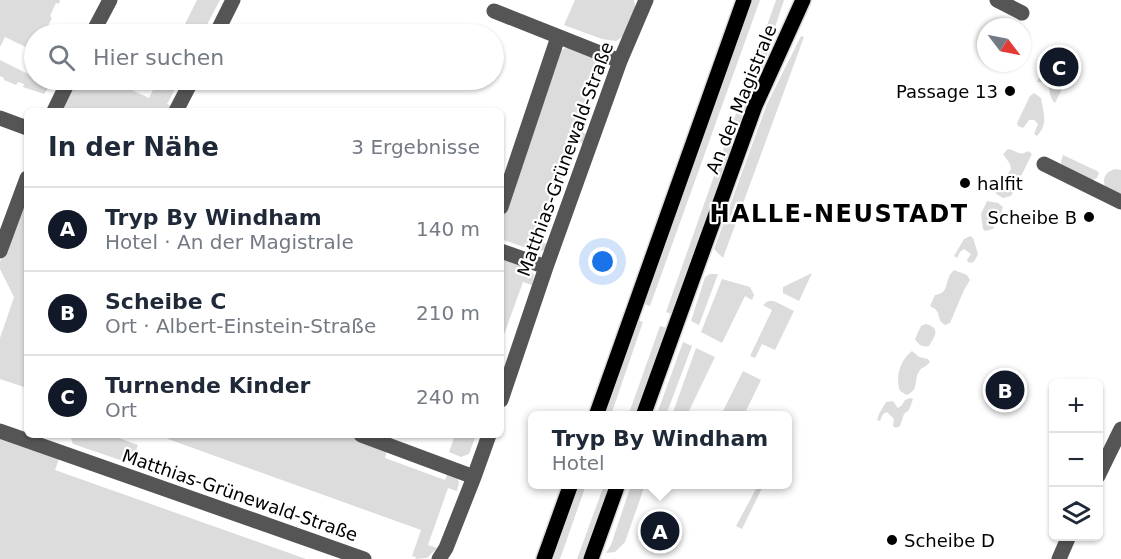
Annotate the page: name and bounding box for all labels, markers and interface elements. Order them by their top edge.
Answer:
north arrow [977,18,1031,72]
street label: An der Magistrale [701,21,781,177]
search box [24,24,504,90]
street label: Matthias-Grünewald-Straße [513,39,617,279]
icon: search [45,41,78,74]
pin: C [1040,44,1078,90]
text: Hier suchen [93,45,224,70]
place label: Passage 13 [896,81,998,102]
marker: Passage 13 [1003,84,1017,98]
text: In der Nähe [48,132,219,162]
text: 3 Ergebnisse [351,135,480,159]
place label: halfit [977,173,1023,194]
marker: halfit [958,176,972,190]
district label: HALLE-NEUSTADT [709,200,969,228]
text: Tryp By Windham [105,205,322,230]
place label: Scheibe B [988,207,1077,228]
marker: Scheibe B [1082,210,1096,224]
text: A [60,217,75,241]
text: 140 m [416,217,480,241]
text: Hotel · An der Magistrale [105,230,354,254]
your location [588,247,617,276]
text: Scheibe C [105,289,226,314]
text: B [60,301,75,325]
text: 210 m [416,301,480,325]
text: Ort · Albert-Einstein-Straße [105,314,376,338]
pin: B [986,368,1024,412]
text: Turnende Kinder [105,373,310,398]
map controls [1049,379,1103,541]
button: + [1049,379,1103,433]
text: C [60,385,75,409]
text: 240 m [416,385,480,409]
text: Ort [105,398,137,422]
popup [528,411,792,489]
text: Tryp By Windham [552,426,768,451]
button: − [1049,433,1103,487]
street label: Matthias-Grünewald-Straße [119,445,361,545]
text: Hotel [552,451,605,475]
button: layers [1049,487,1103,541]
pin: A [640,508,680,554]
place label: Scheibe D [904,530,995,551]
marker: Scheibe D [885,533,899,547]

